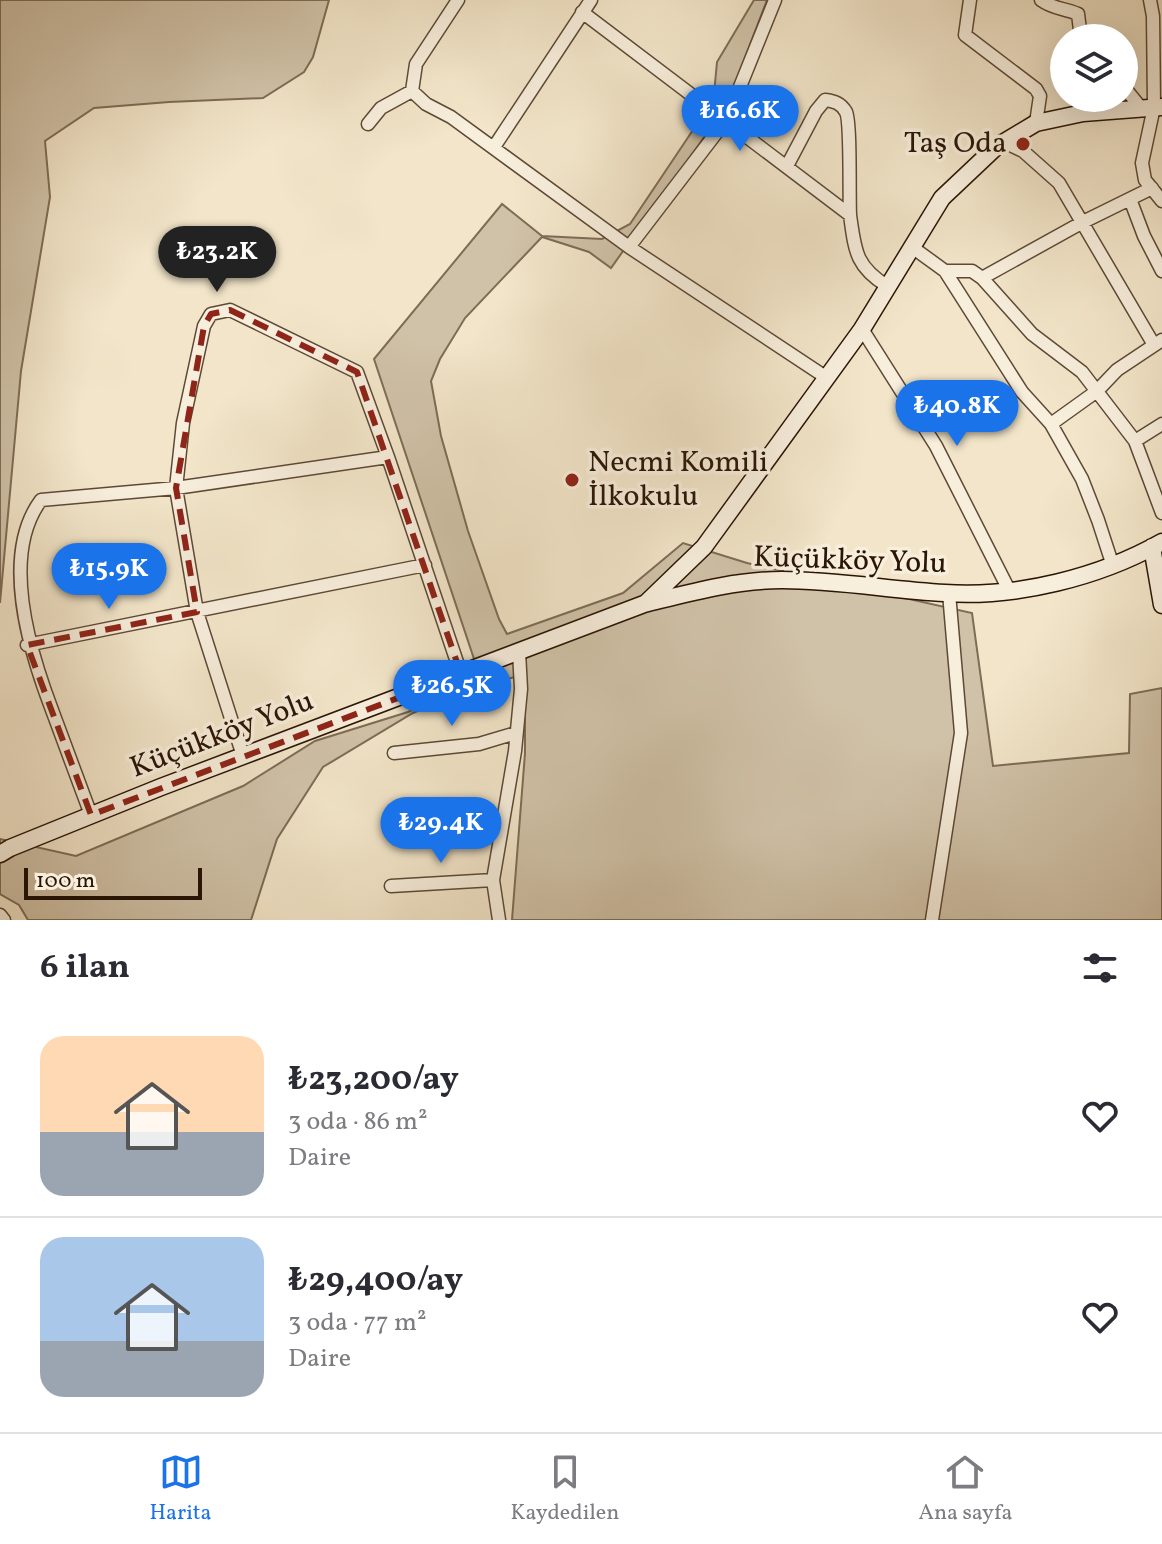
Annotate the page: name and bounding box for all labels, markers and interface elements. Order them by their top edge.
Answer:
map controls [1050,24,1138,112]
button: layers [1050,24,1138,112]
pin: ₺16.6K [675,85,805,153]
text: ₺16.6K [700,93,780,129]
place label: Taş Oda [904,123,1007,165]
marker: Taş Oda [1014,135,1032,153]
pin: ₺23.2K [152,226,282,294]
text: ₺23.2K [176,234,258,270]
pin: ₺40.8K [892,380,1022,448]
text: ₺40.8K [913,388,1001,424]
place label: Necmi Komili İlkokulu [588,442,768,518]
marker: Necmi Komili İlkokulu [563,471,581,489]
street label: Küçükköy Yolu [752,537,948,585]
pin: ₺15.9K [44,543,174,611]
text: ₺15.9K [70,551,148,587]
pin: ₺26.5K [387,660,517,728]
text: ₺26.5K [411,668,493,704]
street label: Küçükköy Yolu [124,681,320,789]
pin: ₺29.4K [376,797,506,865]
text: ₺29.4K [398,805,484,841]
scale bar [24,864,202,900]
text: 100 m [36,866,95,897]
text: 6 ilan [40,945,130,992]
icon: filters [1078,946,1122,990]
text: ₺23,200/ay [288,1057,459,1104]
icon: home [104,1068,200,1164]
icon: heart [1078,1094,1122,1138]
text: 3 oda · 86 m² [288,1104,428,1140]
text: Daire [288,1140,351,1176]
text: ₺29,400/ay [288,1258,463,1305]
icon: home [104,1269,200,1365]
icon: heart [1078,1295,1122,1339]
text: 3 oda · 77 m² [288,1305,427,1341]
text: Daire [288,1341,351,1377]
tab: Harita [149,1450,212,1529]
tab: Kaydedilen [511,1450,619,1529]
tab: Ana sayfa [918,1450,1012,1529]

